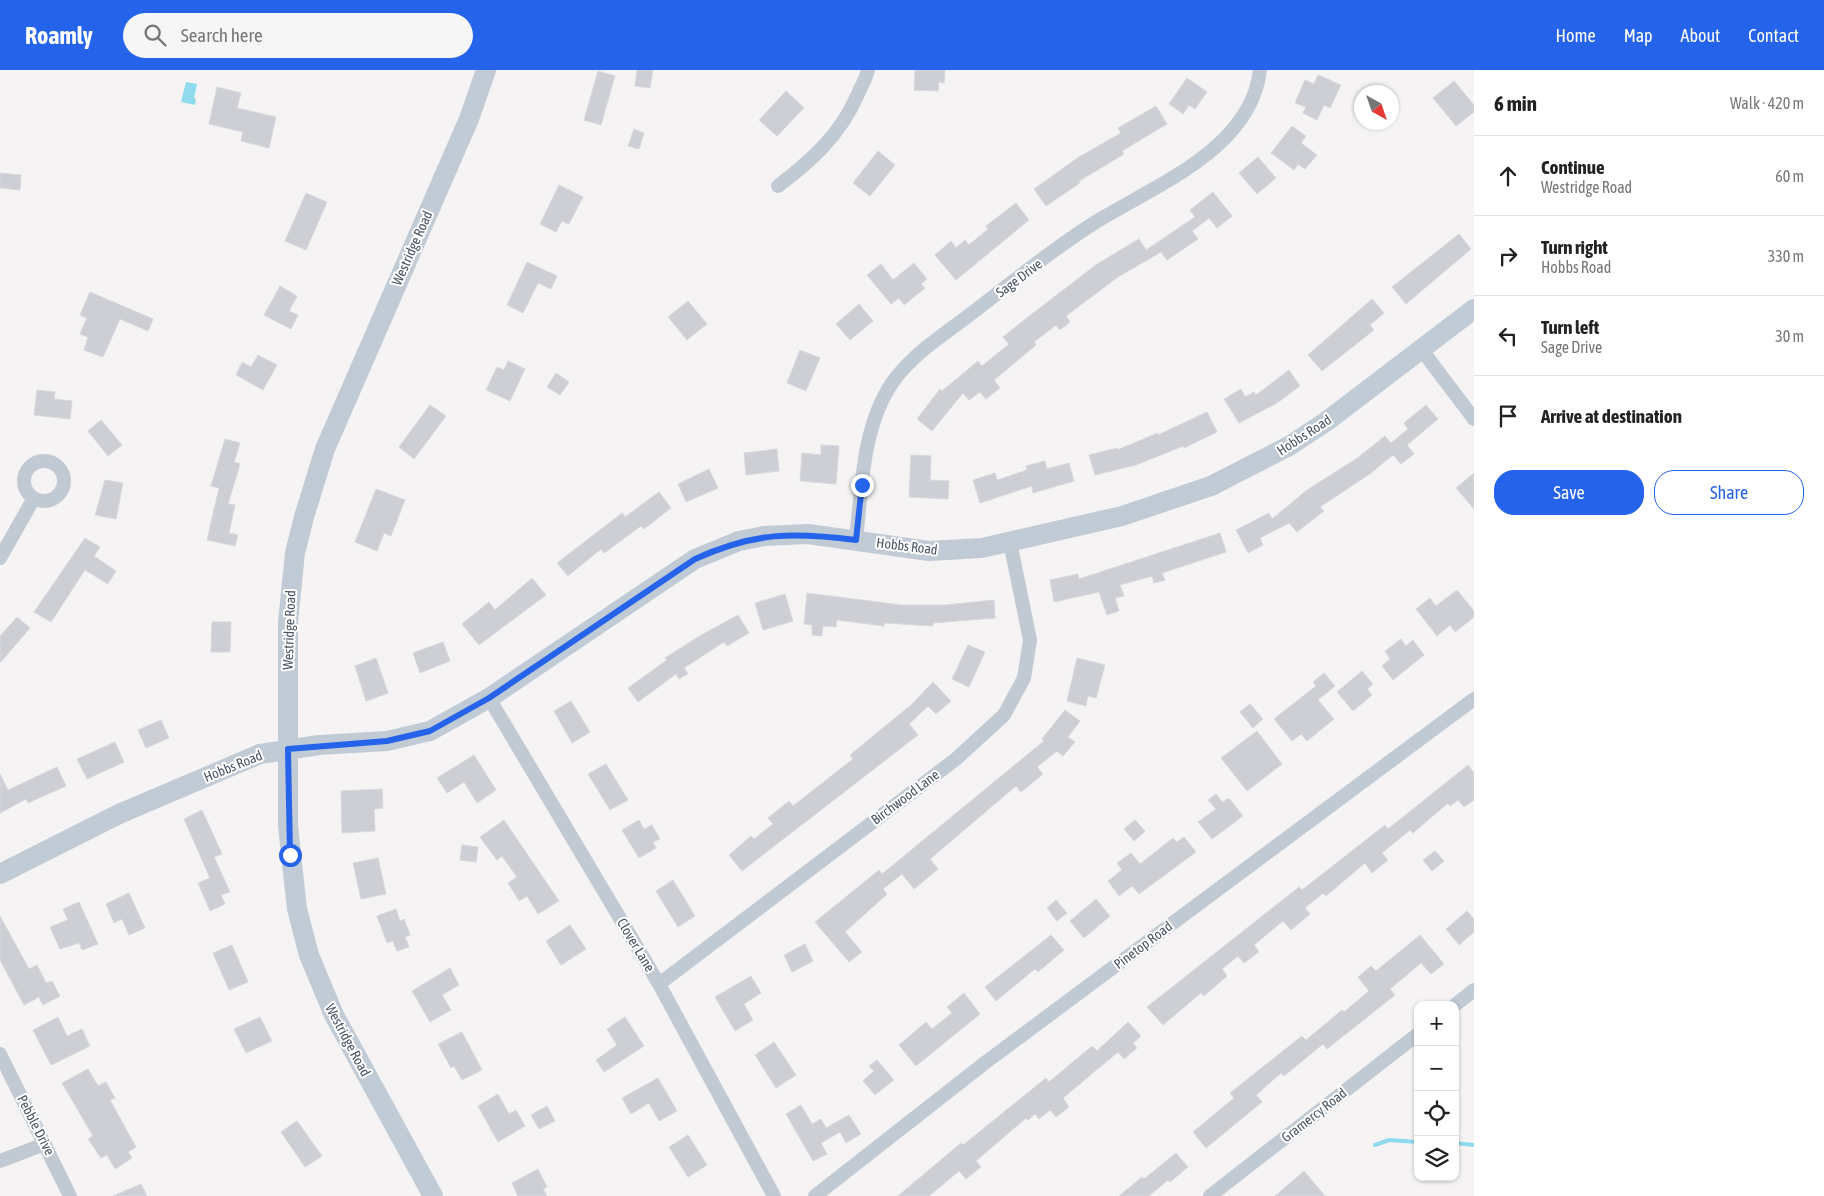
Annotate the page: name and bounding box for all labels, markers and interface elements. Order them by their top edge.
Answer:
search box [123,13,473,58]
icon: search [141,21,169,49]
text: Roamly [25,22,93,49]
text: Search here [181,24,263,46]
text: Home [1556,25,1596,46]
text: Map [1624,25,1653,46]
text: About [1681,25,1720,46]
text: Contact [1748,25,1799,46]
north arrow [1354,85,1399,130]
text: 6 min [1494,91,1537,115]
text: Walk · 420 m [1730,94,1804,112]
text: Continue [1541,156,1605,178]
icon: ahead [1494,162,1522,190]
text: 60 m [1775,167,1804,185]
text: Westridge Road [1541,178,1632,196]
street label: Westridge Road [388,208,436,288]
text: Turn right [1541,236,1608,258]
icon: right [1494,242,1522,270]
text: 330 m [1768,247,1804,265]
street label: Sage Drive [993,255,1045,301]
text: Hobbs Road [1541,258,1611,276]
text: Turn left [1541,316,1599,338]
icon: left [1494,322,1522,350]
text: 30 m [1775,327,1804,345]
text: Sage Drive [1541,338,1602,356]
icon: arrive [1494,402,1522,430]
text: Arrive at destination [1541,405,1682,427]
street label: Hobbs Road [1274,412,1334,458]
button: Save [1494,470,1644,515]
button: Share [1654,470,1804,515]
route end [851,474,874,497]
street label: Hobbs Road [875,534,939,558]
street label: Westridge Road [280,590,298,670]
street label: Hobbs Road [201,747,265,785]
street label: Birchwood Lane [868,766,942,828]
route start [279,844,302,867]
street label: Clover Lane [614,915,658,975]
street label: Pinetop Road [1111,918,1175,972]
street label: Westridge Road [322,1001,374,1079]
map controls [1414,1001,1459,1181]
button: + [1414,1001,1459,1046]
button: − [1414,1046,1459,1091]
street label: Gramercy Road [1278,1085,1350,1145]
button: locate [1414,1091,1459,1136]
street label: Pebble Drive [14,1092,58,1158]
button: layers [1414,1136,1459,1181]

